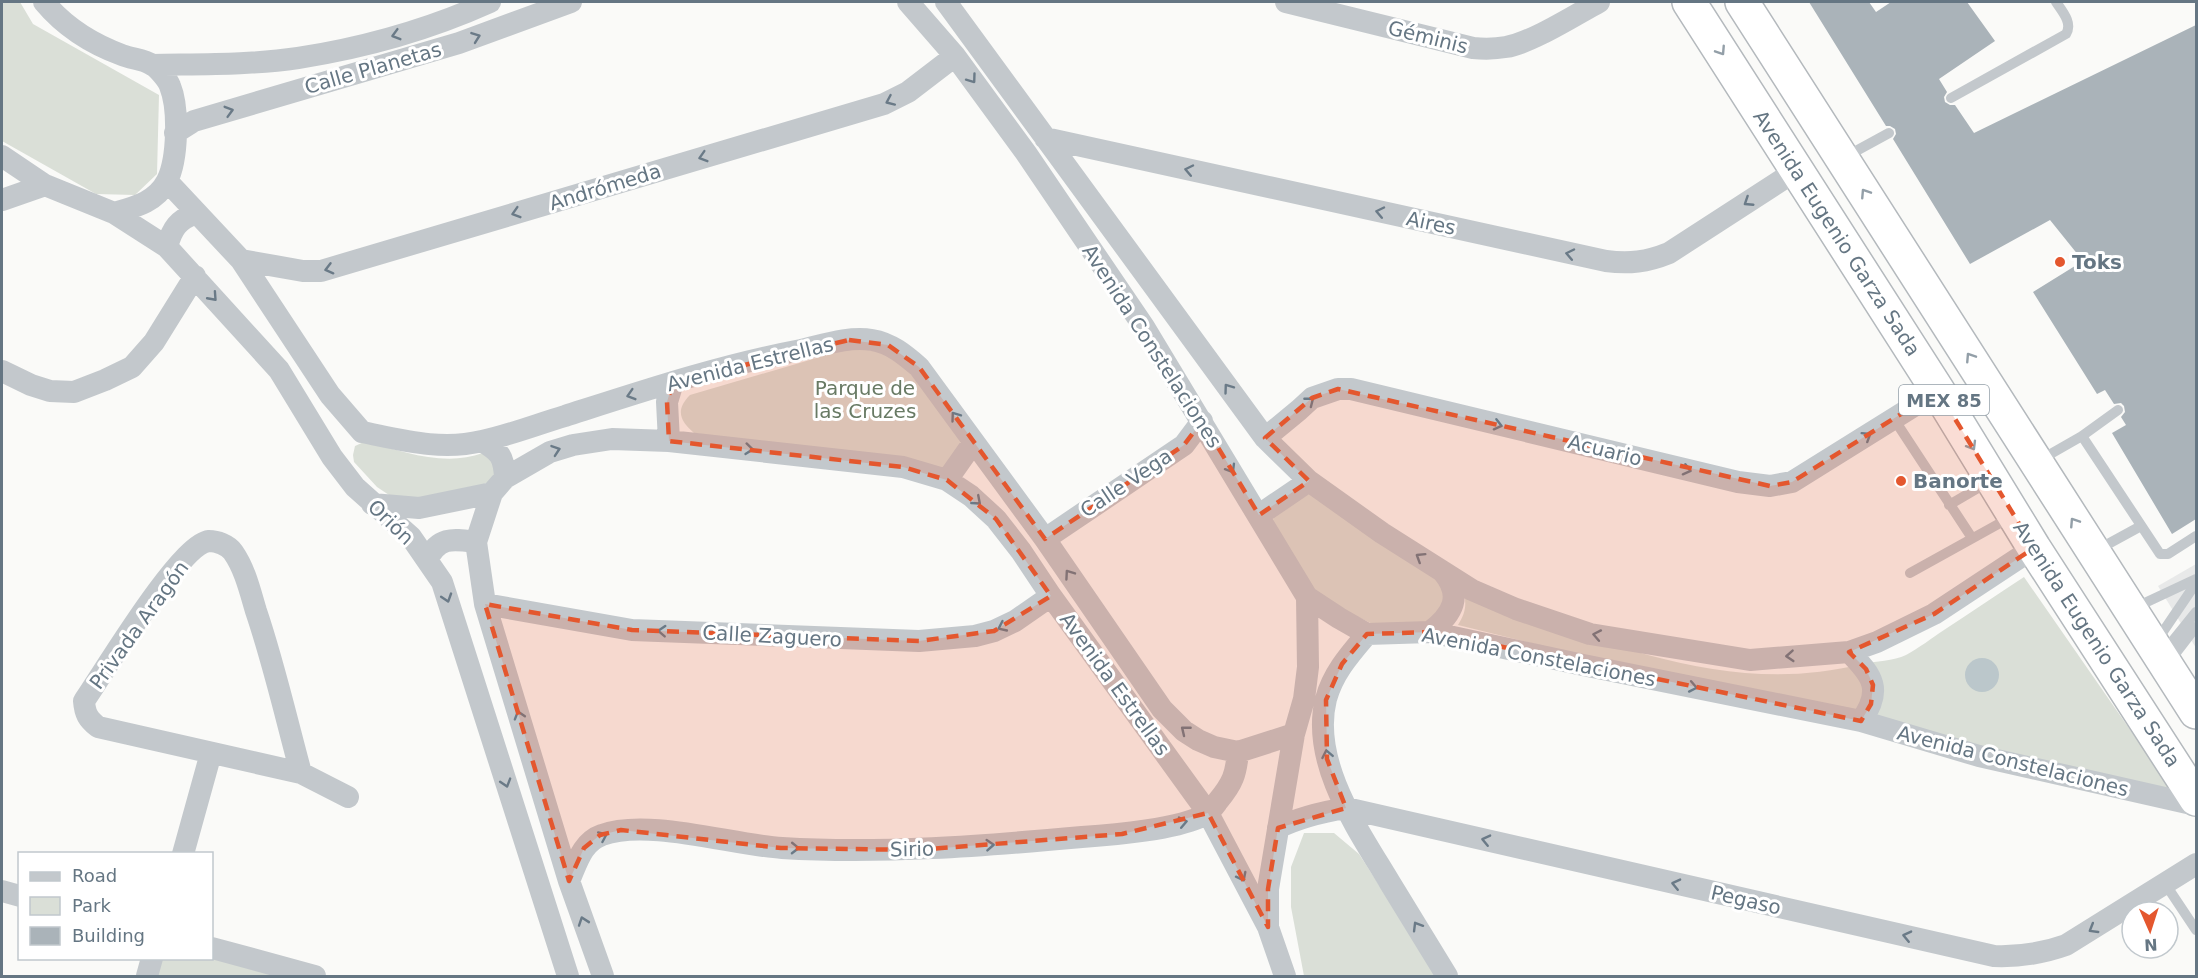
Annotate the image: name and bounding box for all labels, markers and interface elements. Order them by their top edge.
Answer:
street label: Géminis [1386,15,1470,59]
one-way arrow [391,28,402,40]
one-way arrow [470,31,481,44]
street label: Calle Planetas [302,37,444,99]
one-way arrow [1713,45,1725,55]
one-way arrow [964,72,975,83]
one-way arrow [885,93,896,105]
one-way arrow [223,105,233,118]
street label: Avenida Eugenio Garza Sada [1748,106,1926,360]
one-way arrow [698,150,709,162]
street label: Andrómeda [546,159,664,215]
one-way arrow [1185,164,1195,177]
one-way arrow [1860,189,1872,199]
one-way arrow [1744,194,1754,206]
one-way arrow [511,206,522,218]
one-way arrow [1375,206,1385,219]
street label: Aires [1404,206,1458,240]
street label: Avenida Constelaciones [1077,240,1227,452]
one-way arrow [1566,248,1576,261]
place label: Toks [2072,250,2122,274]
marker: Toks [2053,255,2067,269]
one-way arrow [325,261,335,274]
one-way arrow [206,290,217,301]
street label: Avenida Estrellas [664,332,836,396]
one-way arrow [1966,353,1977,364]
park label: Parque de las Cruzes [814,376,916,423]
one-way arrow [1224,384,1235,395]
road number: MEX 85 [1899,385,1989,415]
one-way arrow [626,388,637,400]
one-way arrow [1303,398,1314,409]
one-way arrow [951,412,962,423]
one-way arrow [1493,417,1503,430]
street label: Acuario [1566,429,1644,471]
one-way arrow [1861,431,1871,443]
one-way arrow [1964,440,1976,450]
one-way arrow [745,442,754,455]
street label: Calle Vega [1076,444,1176,522]
one-way arrow [550,445,561,458]
one-way arrow [1223,462,1234,473]
one-way arrow [1682,463,1692,476]
place label: Banorte [1913,469,2003,493]
marker: Banorte [1894,474,1908,488]
street label: Orión [363,494,419,550]
one-way arrow [970,494,981,505]
street label: Avenida Eugenio Garza Sada [2008,517,2186,771]
one-way arrow [2070,518,2082,528]
one-way arrow [1416,553,1426,565]
street label: Privada Aragón [84,556,194,694]
one-way arrow [1065,570,1076,581]
one-way arrow [440,592,453,603]
street label: Avenida Estrellas [1055,608,1175,760]
street label: Calle Zaguero [702,620,842,652]
one-way arrow [997,620,1008,632]
street label: Avenida Constelaciones [1420,623,1658,691]
one-way arrow [657,625,666,638]
one-way arrow [1593,629,1603,642]
one-way arrow [1786,650,1795,663]
one-way arrow [1688,680,1698,693]
one-way arrow [514,710,526,721]
street label: Avenida Constelaciones [1895,721,2131,801]
one-way arrow [1181,727,1192,738]
one-way arrow [1321,750,1334,760]
one-way arrow [499,777,511,788]
one-way arrow [1178,816,1188,829]
one-way arrow [596,832,607,844]
one-way arrow [1481,835,1491,848]
street label: Sirio [890,837,934,861]
one-way arrow [985,839,994,852]
one-way arrow [791,842,800,854]
legend [18,852,213,960]
text: Road [72,865,117,886]
one-way arrow [1234,871,1246,882]
one-way arrow [1671,878,1681,891]
street label: Pegaso [1709,880,1783,920]
text: Park [72,895,111,916]
north arrow [2120,900,2180,960]
one-way arrow [578,916,591,927]
one-way arrow [2089,921,2099,933]
one-way arrow [1413,922,1424,933]
text: Building [72,925,145,946]
one-way arrow [1902,931,1912,944]
text: N [2144,935,2158,954]

